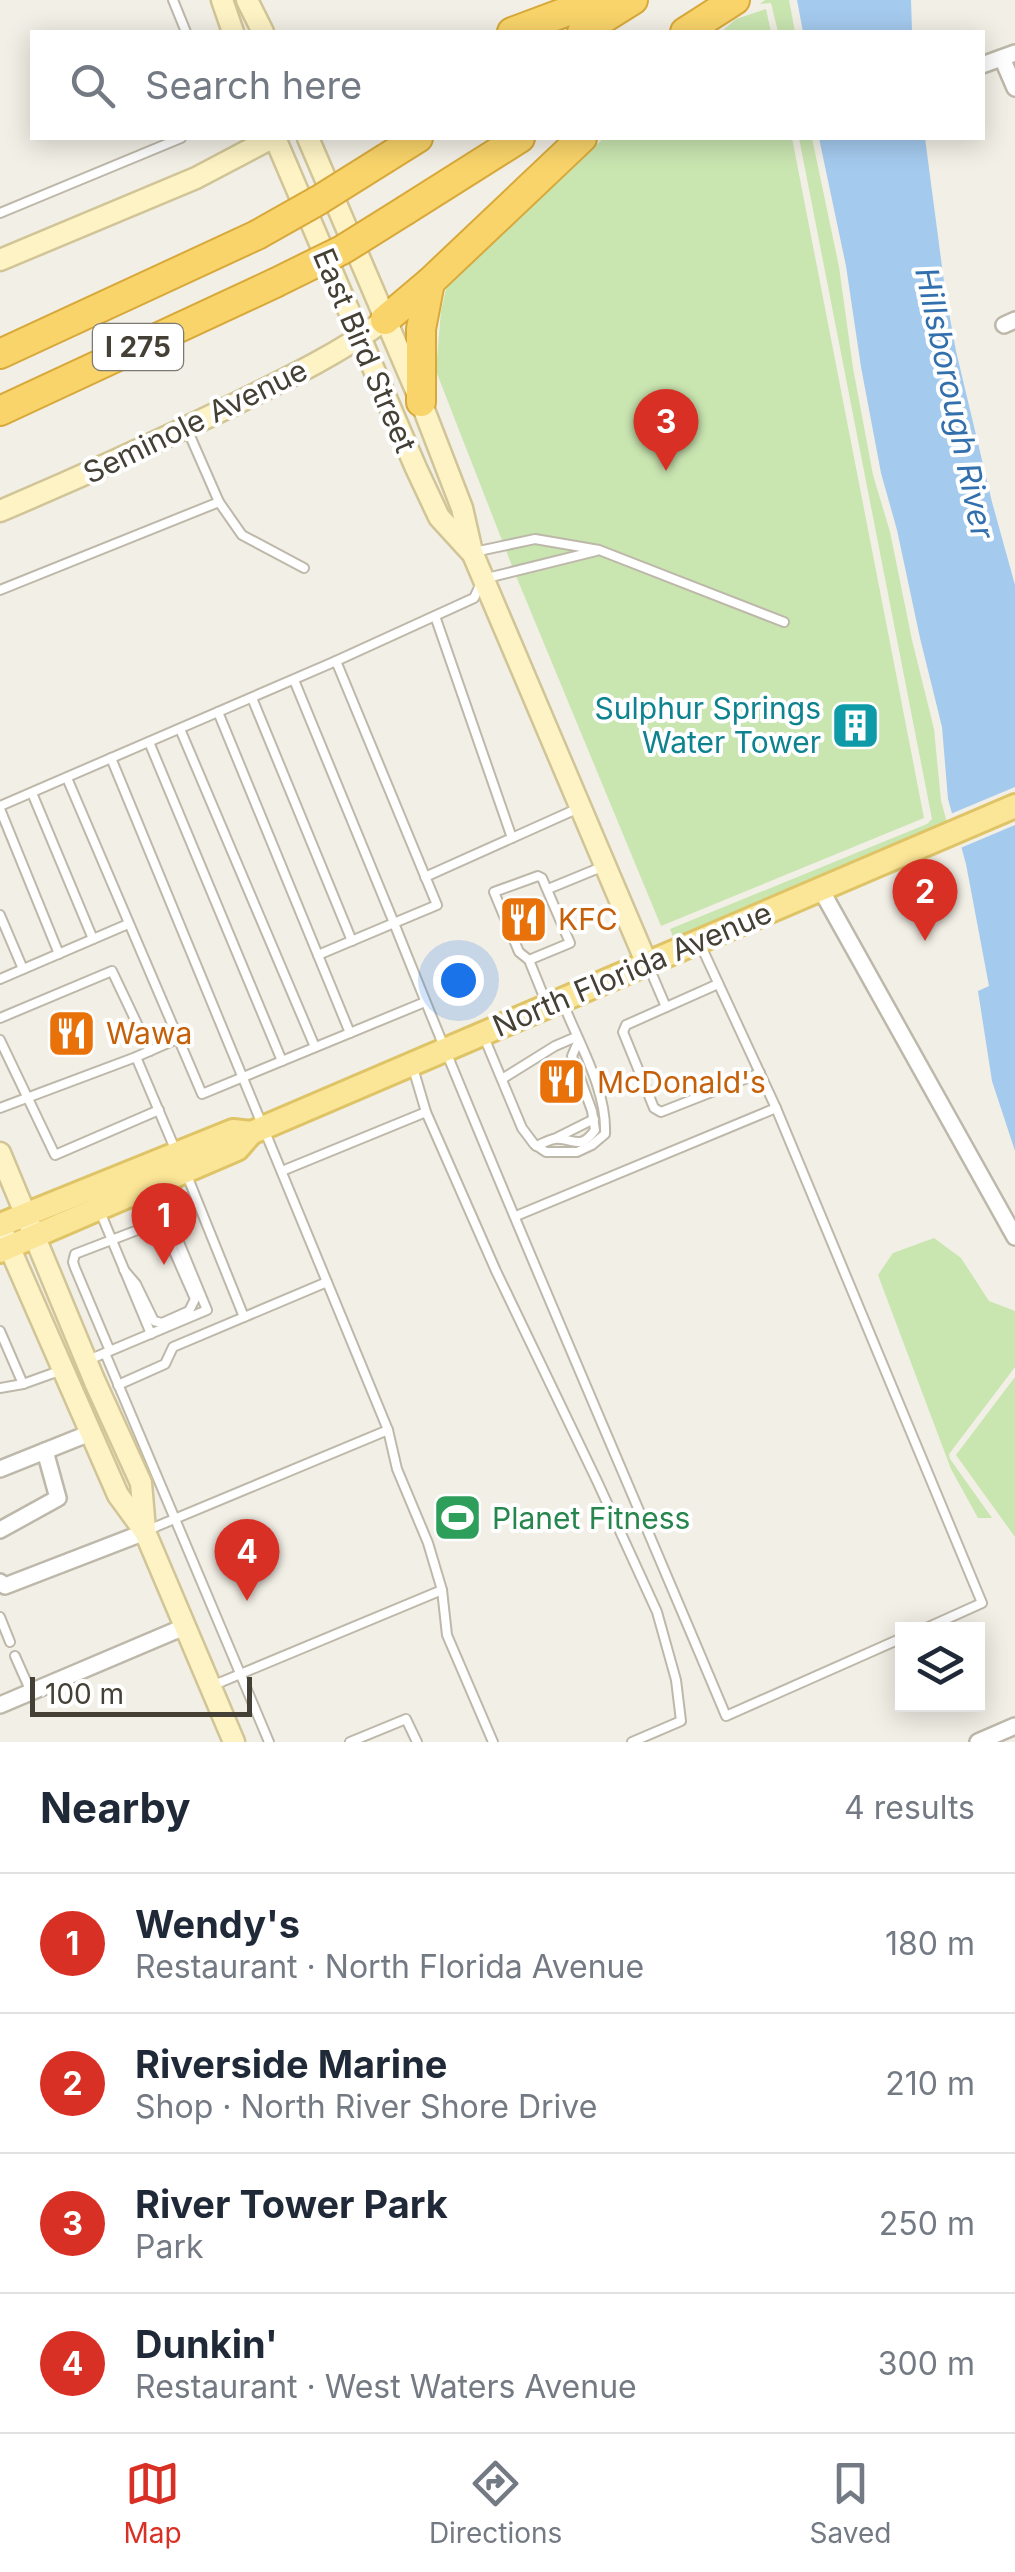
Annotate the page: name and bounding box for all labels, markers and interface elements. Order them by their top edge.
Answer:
search box [30,30,985,140]
icon: search [65,58,120,113]
text: Search here [145,62,362,108]
street label: East Bird Street [306,243,424,458]
water label: Hillsborough River [907,264,1003,543]
road number: I 275 [93,324,183,370]
street label: Seminole Avenue [77,351,313,491]
pin: 3 [634,388,698,471]
place label: Sulphur Springs Water Tower [595,690,821,760]
building icon: Sulphur Springs Water Tower [830,699,882,751]
pin: 2 [892,858,958,941]
restaurant icon: KFC [497,893,549,945]
street label: North Florida Avenue [487,894,777,1044]
place label: KFC [558,901,618,937]
your location [433,955,484,1006]
restaurant icon: Wawa [45,1007,97,1059]
place label: Wawa [106,1015,192,1051]
restaurant icon: McDonald's [536,1056,588,1108]
place label: McDonald's [597,1064,766,1100]
pin: 1 [132,1182,196,1265]
sports icon: Planet Fitness [431,1492,483,1544]
place label: Planet Fitness [492,1500,690,1536]
pin: 4 [214,1518,280,1601]
map controls [895,1622,985,1712]
button: layers [895,1622,985,1712]
scale bar [30,1672,252,1716]
text: 100 m [45,1677,124,1711]
text: Nearby [40,1782,191,1833]
text: 4 results [844,1788,975,1827]
text: Wendy's [135,1901,300,1947]
text: 1 [66,1924,79,1963]
text: 180 m [885,1924,975,1963]
text: Restaurant · North Florida Avenue [135,1947,644,1986]
text: Riverside Marine [135,2041,447,2087]
text: 2 [62,2064,83,2103]
text: 210 m [885,2064,975,2103]
text: Shop · North River Shore Drive [135,2087,597,2126]
text: River Tower Park [135,2181,448,2227]
text: 3 [62,2204,83,2243]
text: 250 m [879,2204,975,2243]
text: Park [135,2227,204,2266]
text: Dunkin' [135,2321,278,2367]
text: 4 [62,2344,83,2383]
text: 300 m [878,2344,975,2383]
text: Restaurant · West Waters Avenue [135,2367,637,2406]
tab: Map [124,2456,182,2550]
tab: Directions [429,2456,562,2550]
tab: Saved [809,2456,891,2550]

